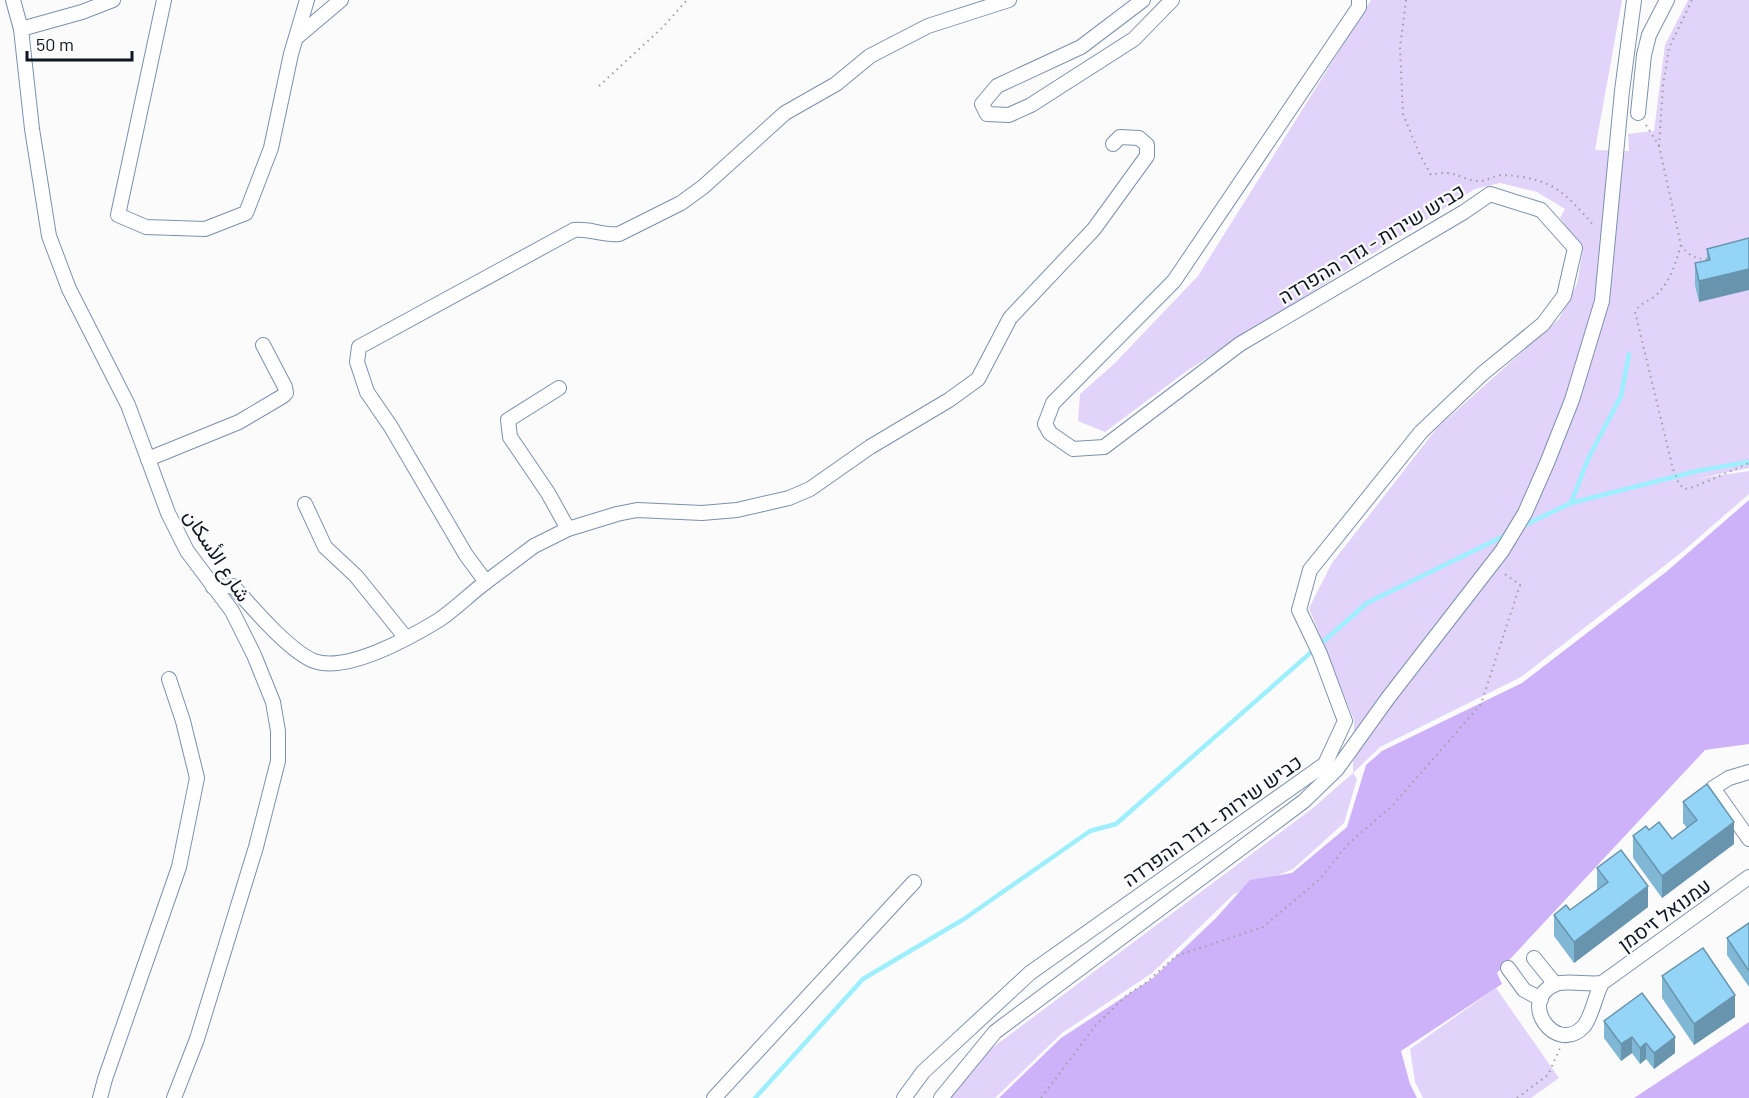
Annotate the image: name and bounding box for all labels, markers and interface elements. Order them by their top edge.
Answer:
scale bar [27,24,132,62]
text: 50 m [36,33,74,55]
street label: כביש שירות - גדר ההפרדה [1273,178,1469,308]
street label: شارع الأسكان [177,504,257,607]
street label: כביש שירות - גדר ההפרדה [1118,749,1306,891]
street label: עמנואל זיסמן [1613,872,1715,956]

